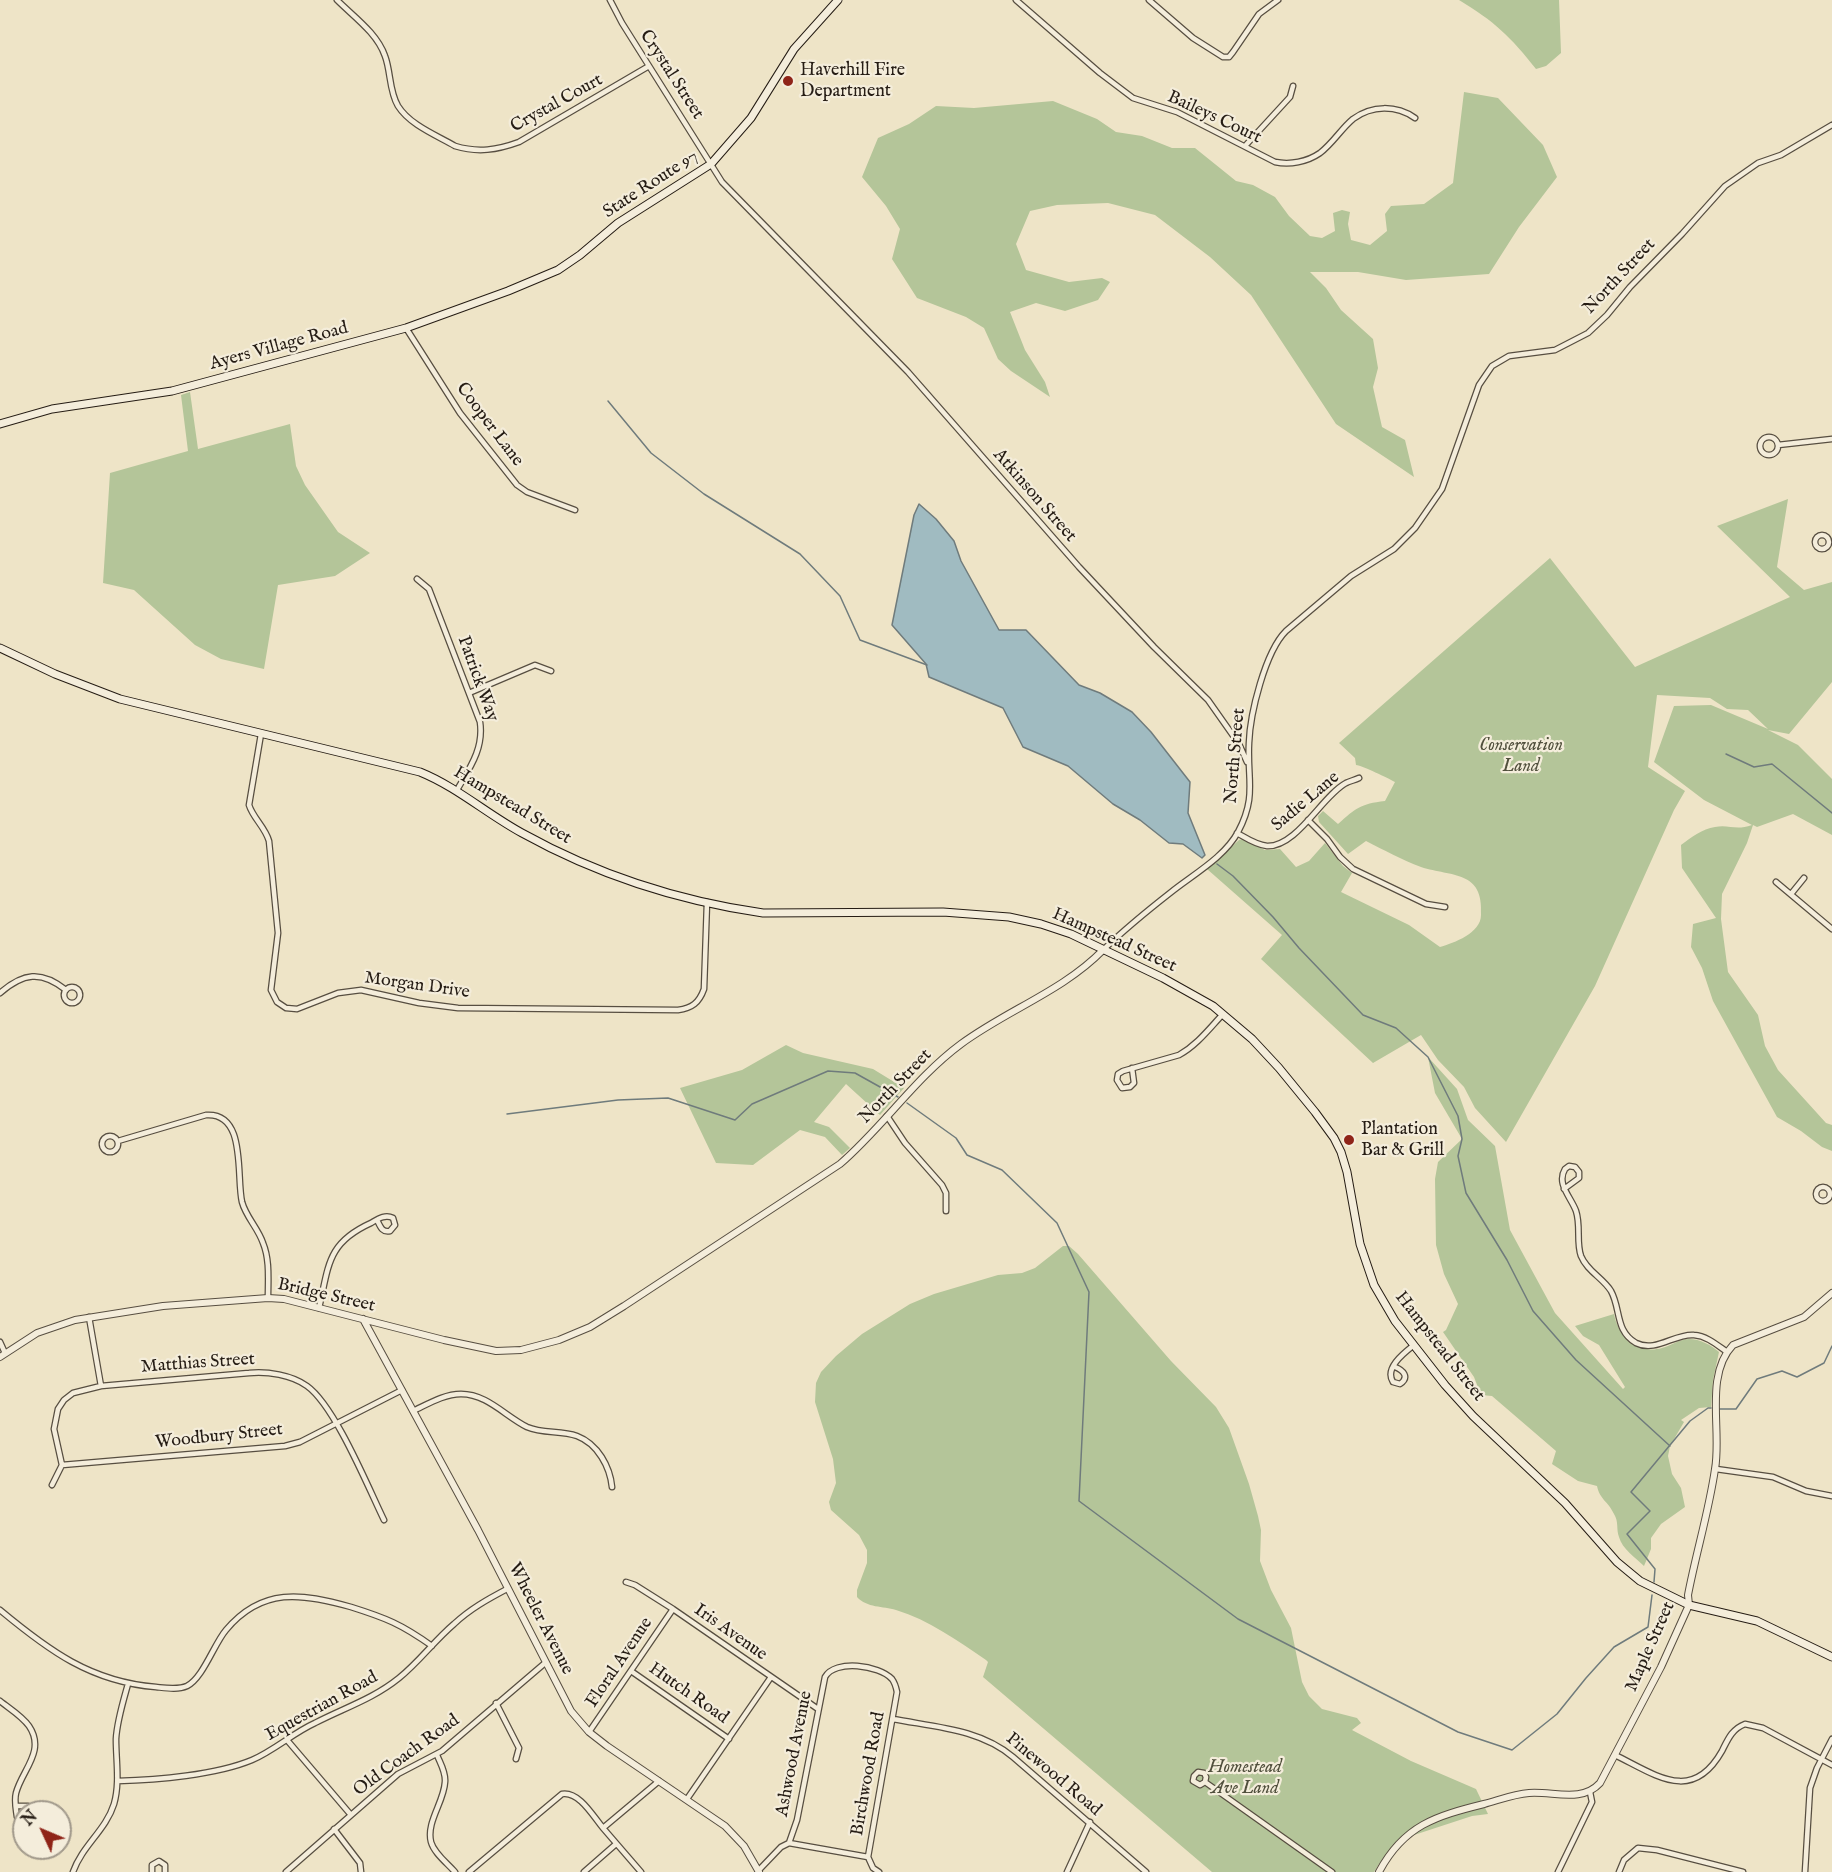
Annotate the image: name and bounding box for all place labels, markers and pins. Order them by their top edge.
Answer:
place label: Haverhill Fire Department [800,60,905,103]
marker: Haverhill Fire Department [781,74,795,88]
place label: Plantation Bar & Grill [1361,1119,1444,1162]
marker: Plantation Bar & Grill [1342,1133,1356,1147]

